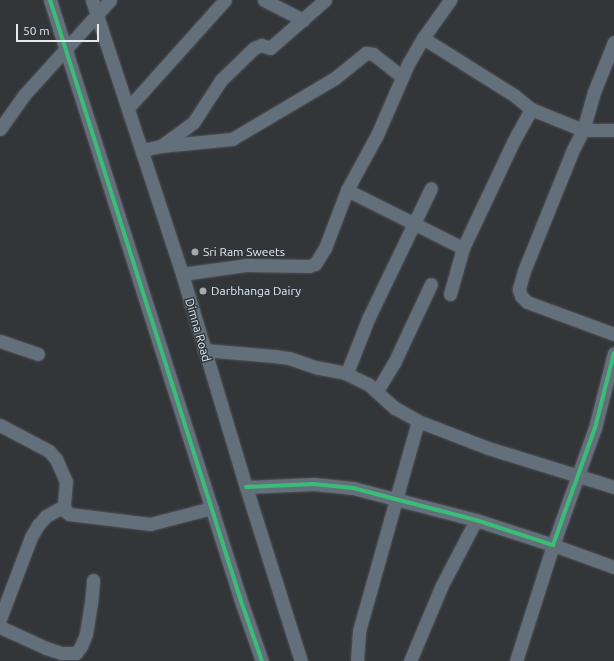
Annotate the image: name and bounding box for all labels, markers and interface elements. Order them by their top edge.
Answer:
scale bar [18,16,101,42]
text: 50 m [23,24,50,37]
place label: Sri Ram Sweets [203,245,285,259]
marker: Sri Ram Sweets [190,247,200,257]
place label: Darbhanga Dairy [211,284,301,298]
marker: Darbhanga Dairy [198,286,208,296]
street label: Dimna Road [182,297,214,363]

